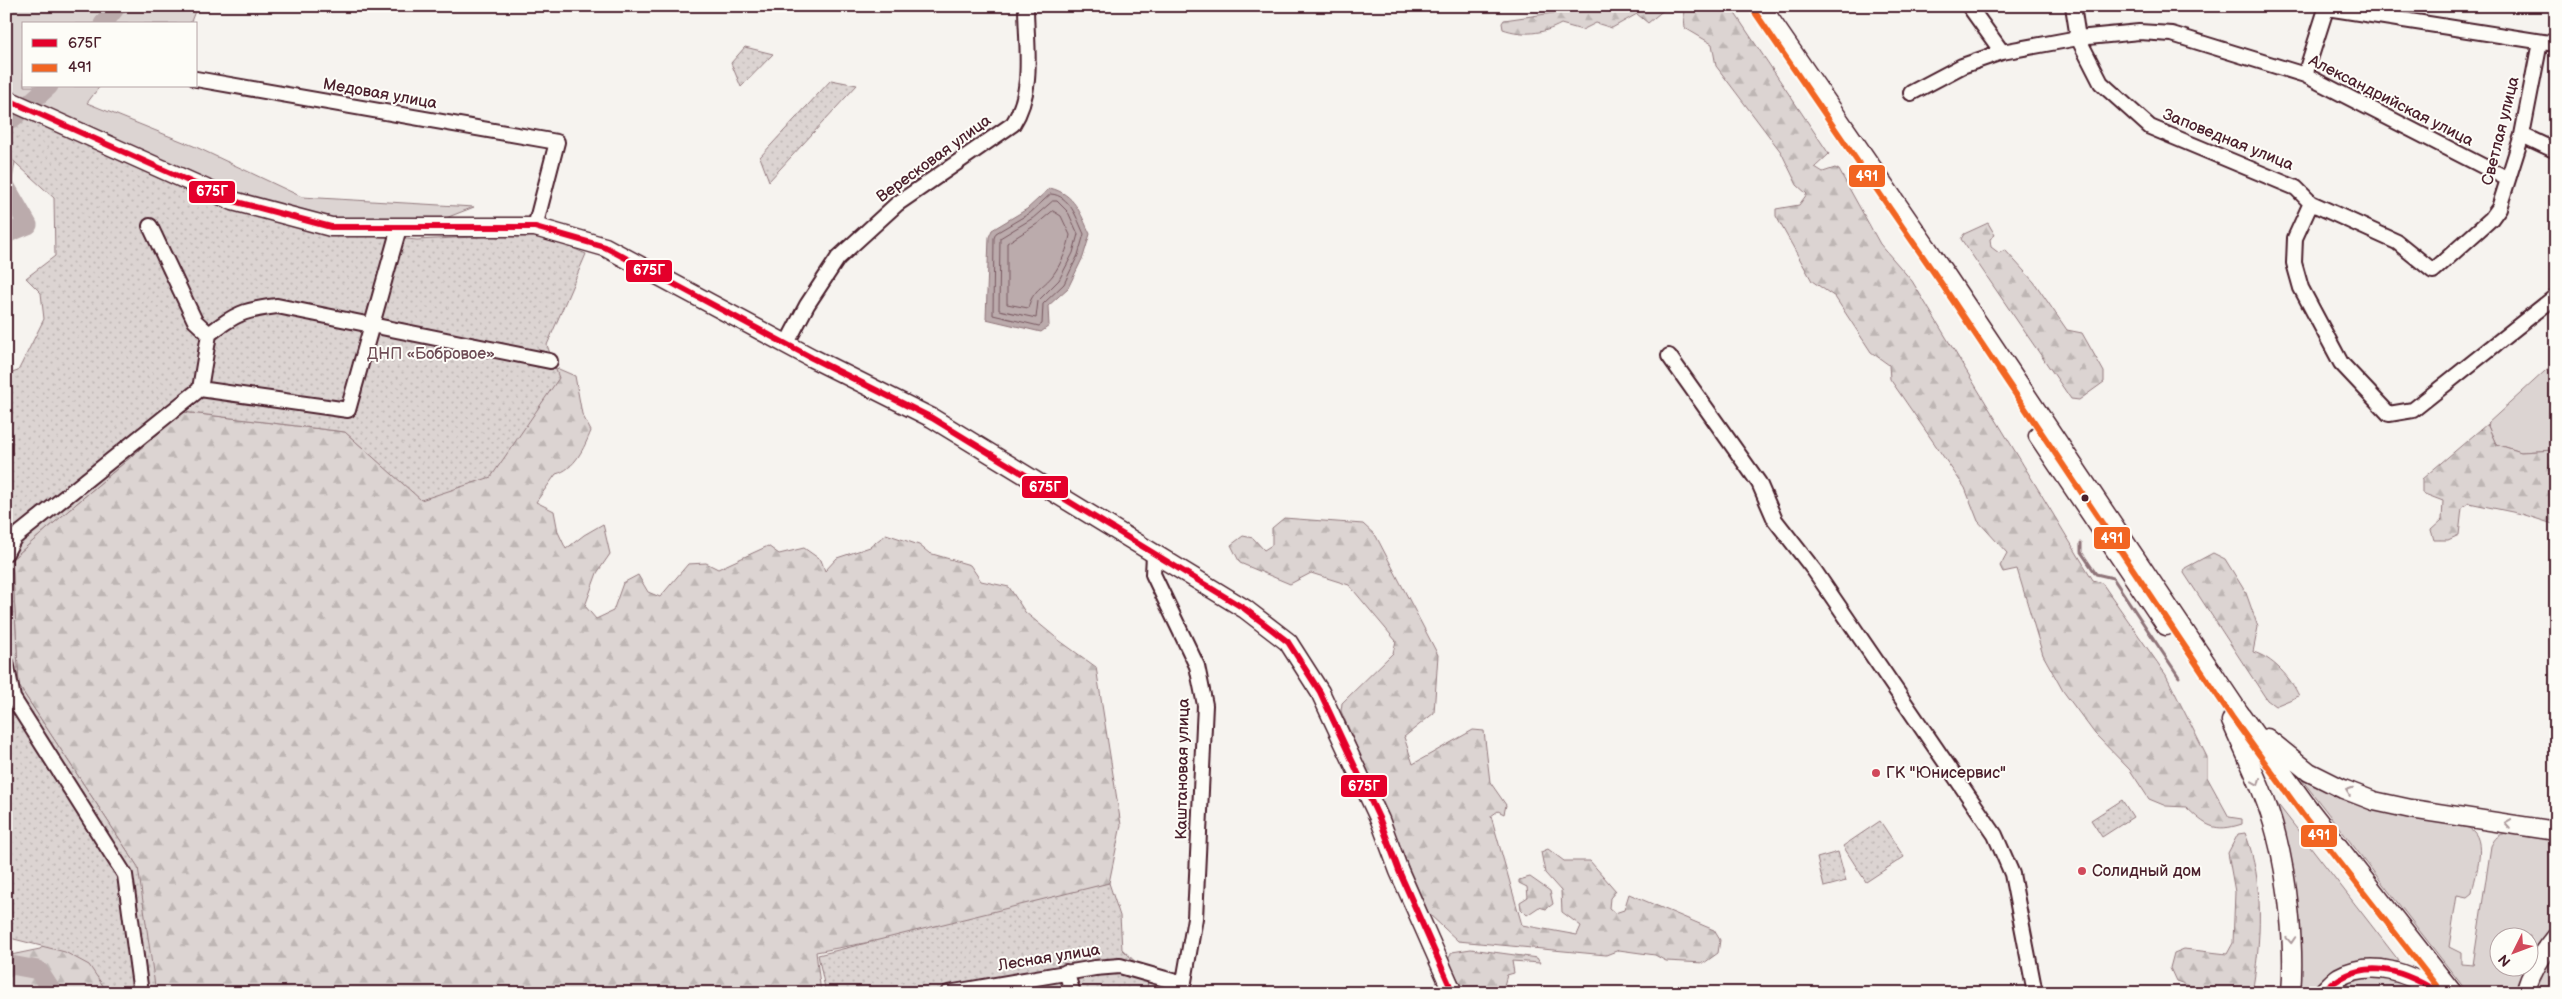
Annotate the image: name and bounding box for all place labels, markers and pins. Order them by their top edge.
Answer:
unlabelled marker [2080,493,2090,503]
place label: ГК "Юнисервис" [1886,764,2006,783]
marker: ГК "Юнисервис" [1870,767,1882,779]
place label: Солидный дом [2092,862,2201,881]
marker: Солидный дом [2076,865,2088,877]

